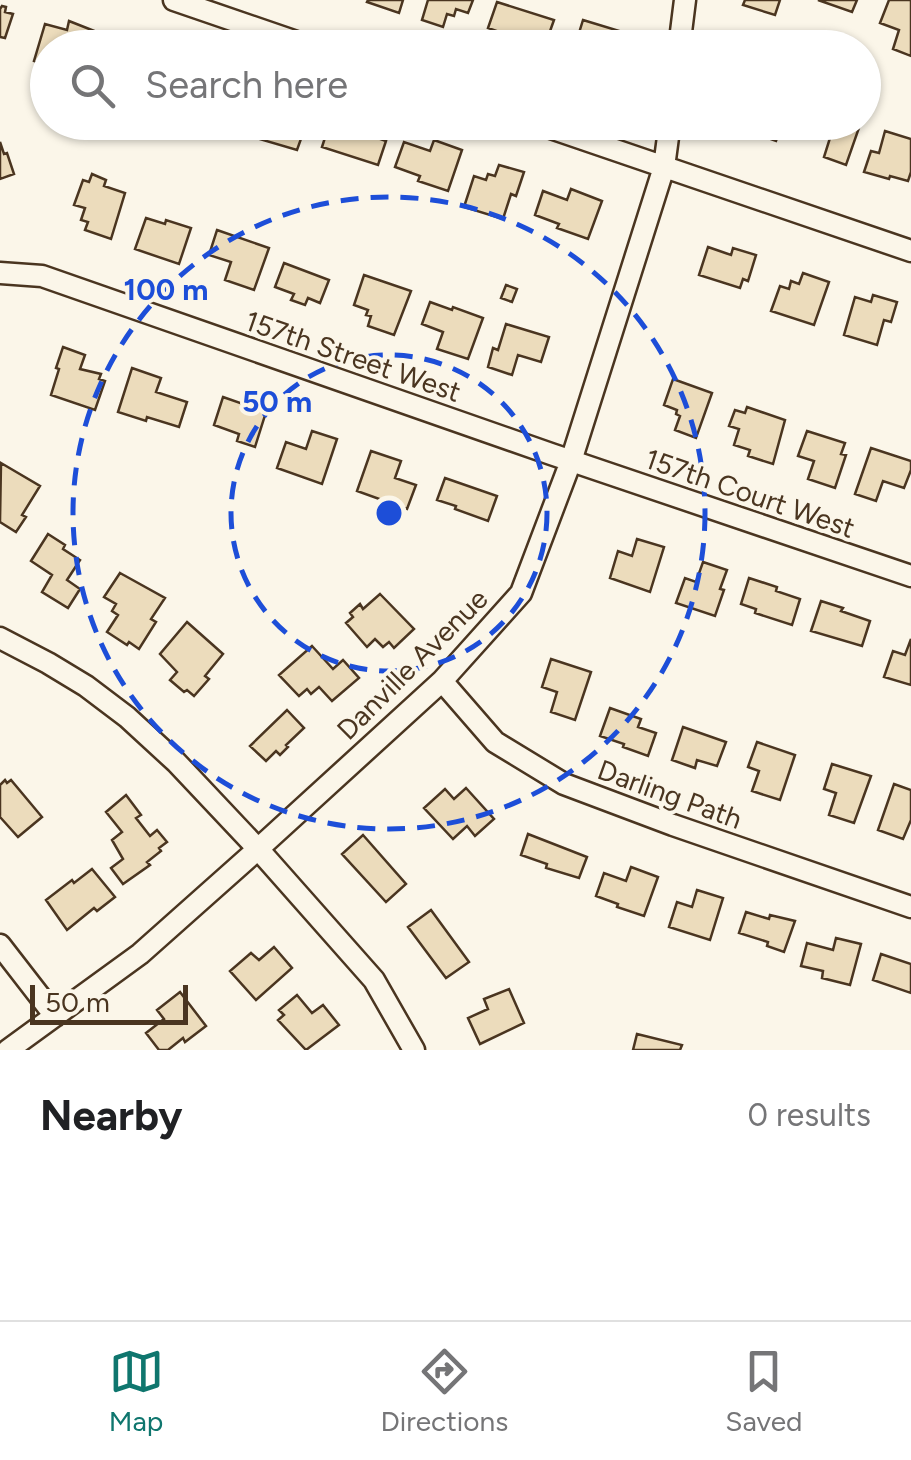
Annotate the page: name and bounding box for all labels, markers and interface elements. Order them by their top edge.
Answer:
search box [30,30,881,140]
icon: search [65,58,120,113]
text: Search here [145,62,348,108]
text: 100 m [124,271,208,308]
street label: 157th Street West [241,303,465,409]
text: 50 m [242,383,312,420]
street label: 157th Court West [641,441,859,545]
centre of rings [371,495,407,531]
street label: Danville Avenue [330,582,494,746]
street label: Darling Path [593,752,747,836]
scale bar [30,980,188,1024]
text: 50 m [45,985,110,1019]
text: Nearby [40,1090,182,1141]
text: 0 results [747,1096,871,1134]
tab: Map [109,1344,164,1438]
tab: Directions [381,1344,508,1438]
tab: Saved [725,1344,802,1438]

